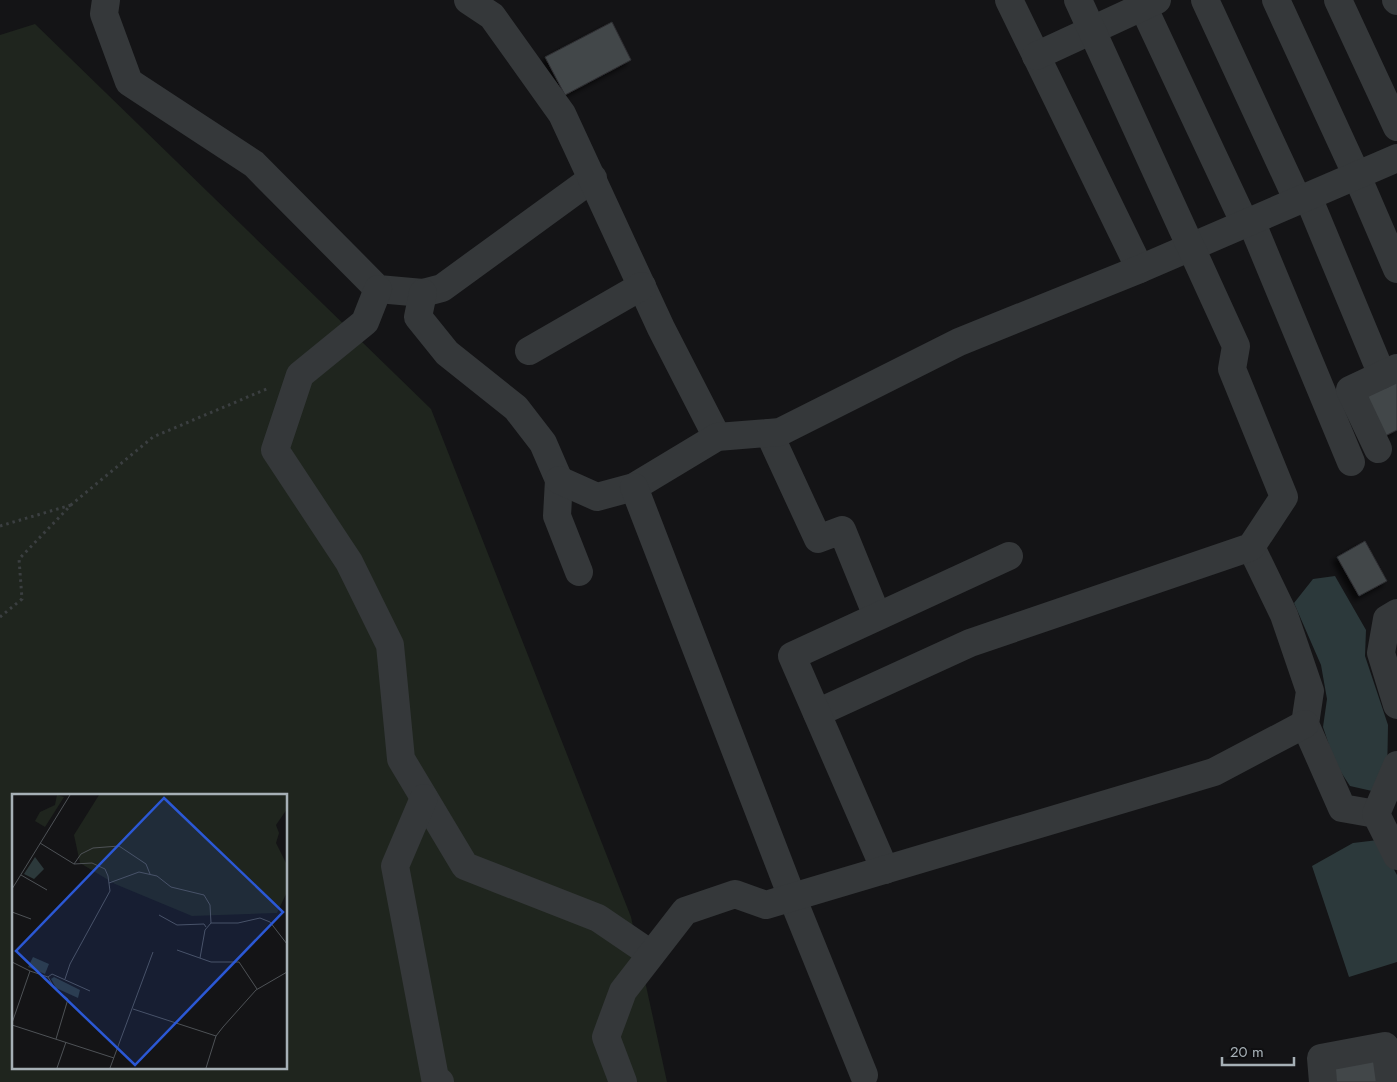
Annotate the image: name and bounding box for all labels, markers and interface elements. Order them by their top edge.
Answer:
inset map [12,794,288,1070]
scale bar [1222,1034,1294,1066]
text: 20 m [1230,1041,1264,1063]

